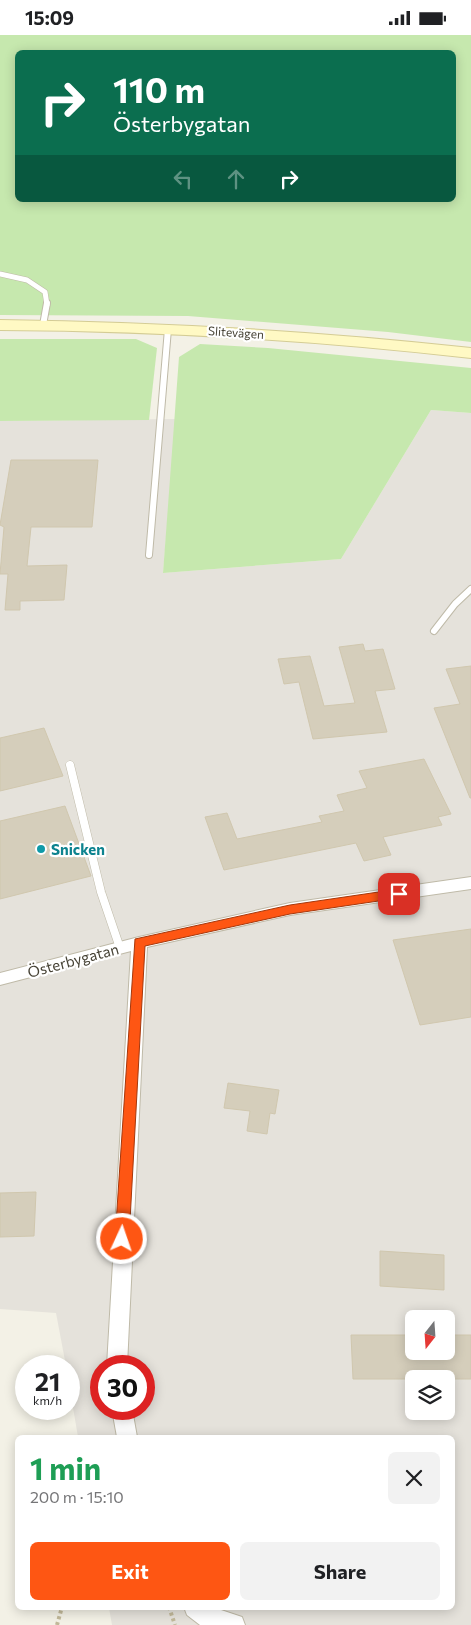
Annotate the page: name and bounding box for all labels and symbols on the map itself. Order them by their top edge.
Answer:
street label: Slitevägen [208,323,264,341]
place label: Snicken [51,840,105,858]
marker: Snicken [35,843,47,855]
pin [378,873,420,915]
street label: Österbygatan [25,939,121,981]
position arrow [95,1212,147,1264]
north arrow [405,1310,455,1360]
speed limit sign: 30 [90,1355,155,1420]

